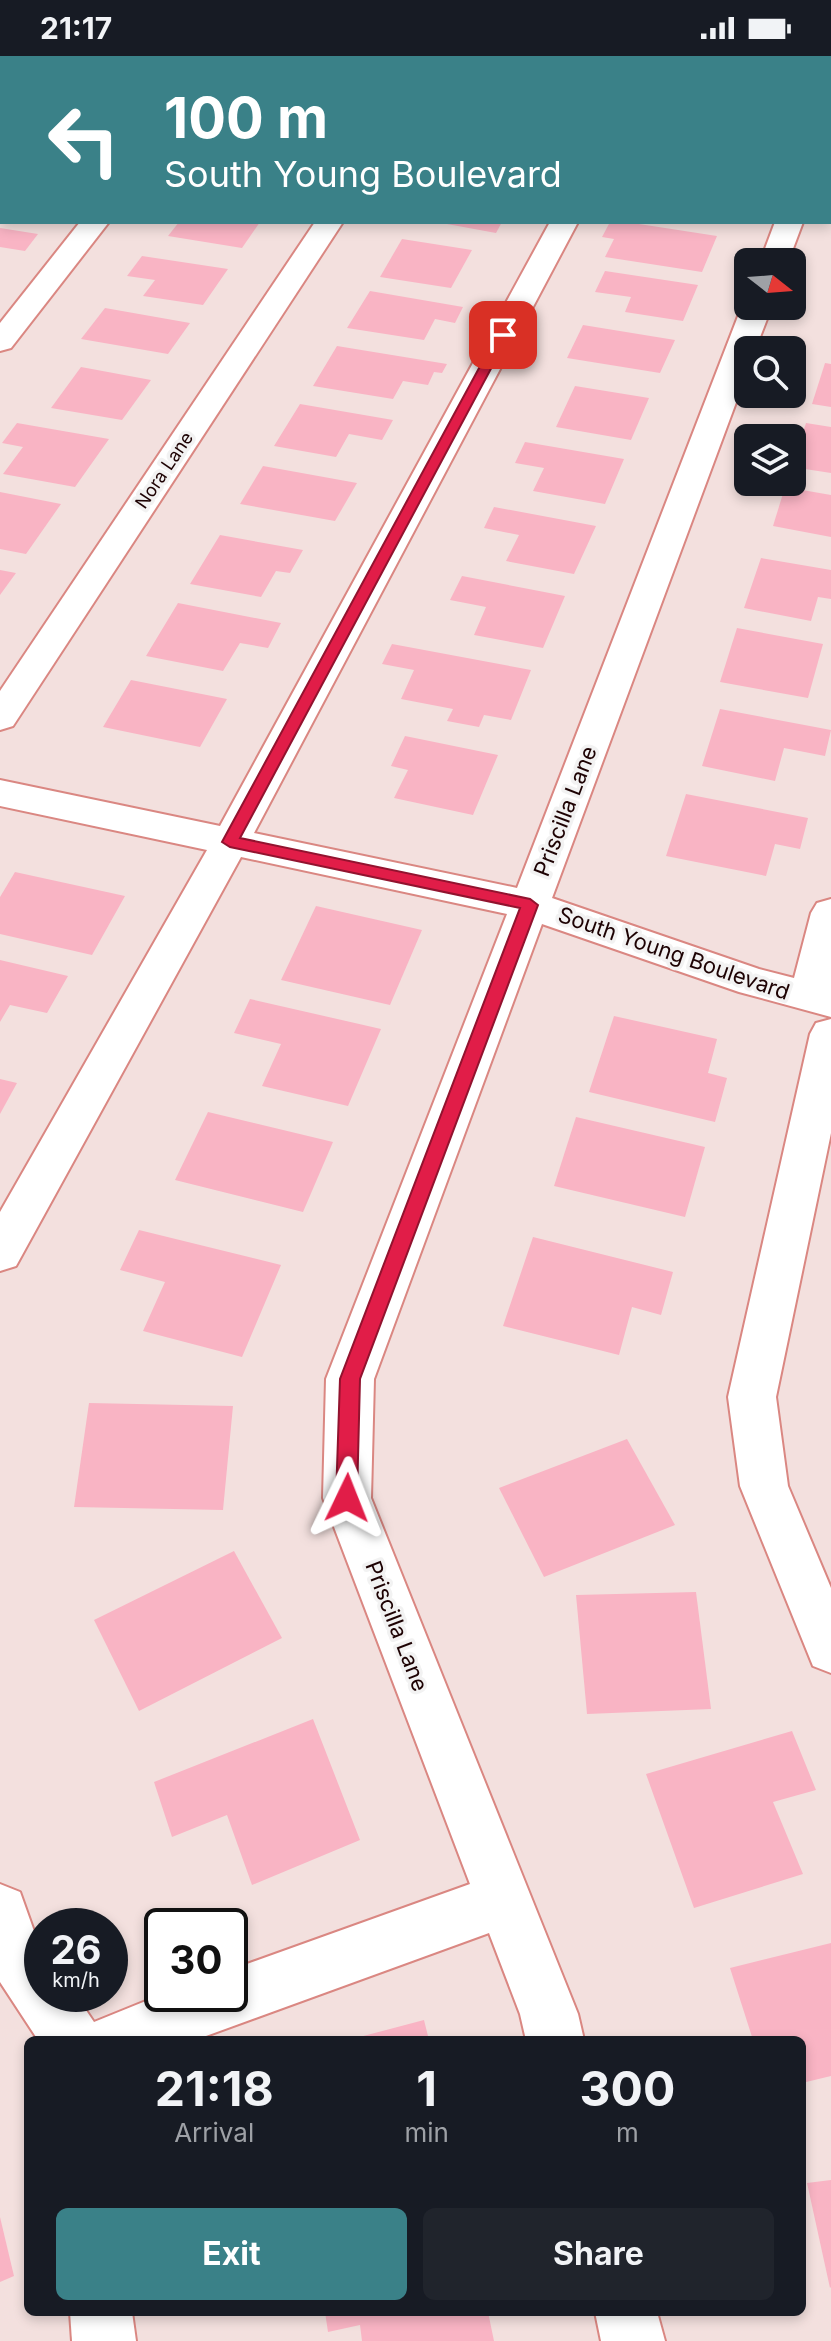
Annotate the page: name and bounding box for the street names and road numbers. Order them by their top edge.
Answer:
street label: Nora Lane [131,428,197,512]
street label: Priscilla Lane [528,742,602,880]
street label: South Young Boulevard [555,901,793,1005]
street label: Priscilla Lane [360,1557,434,1695]

